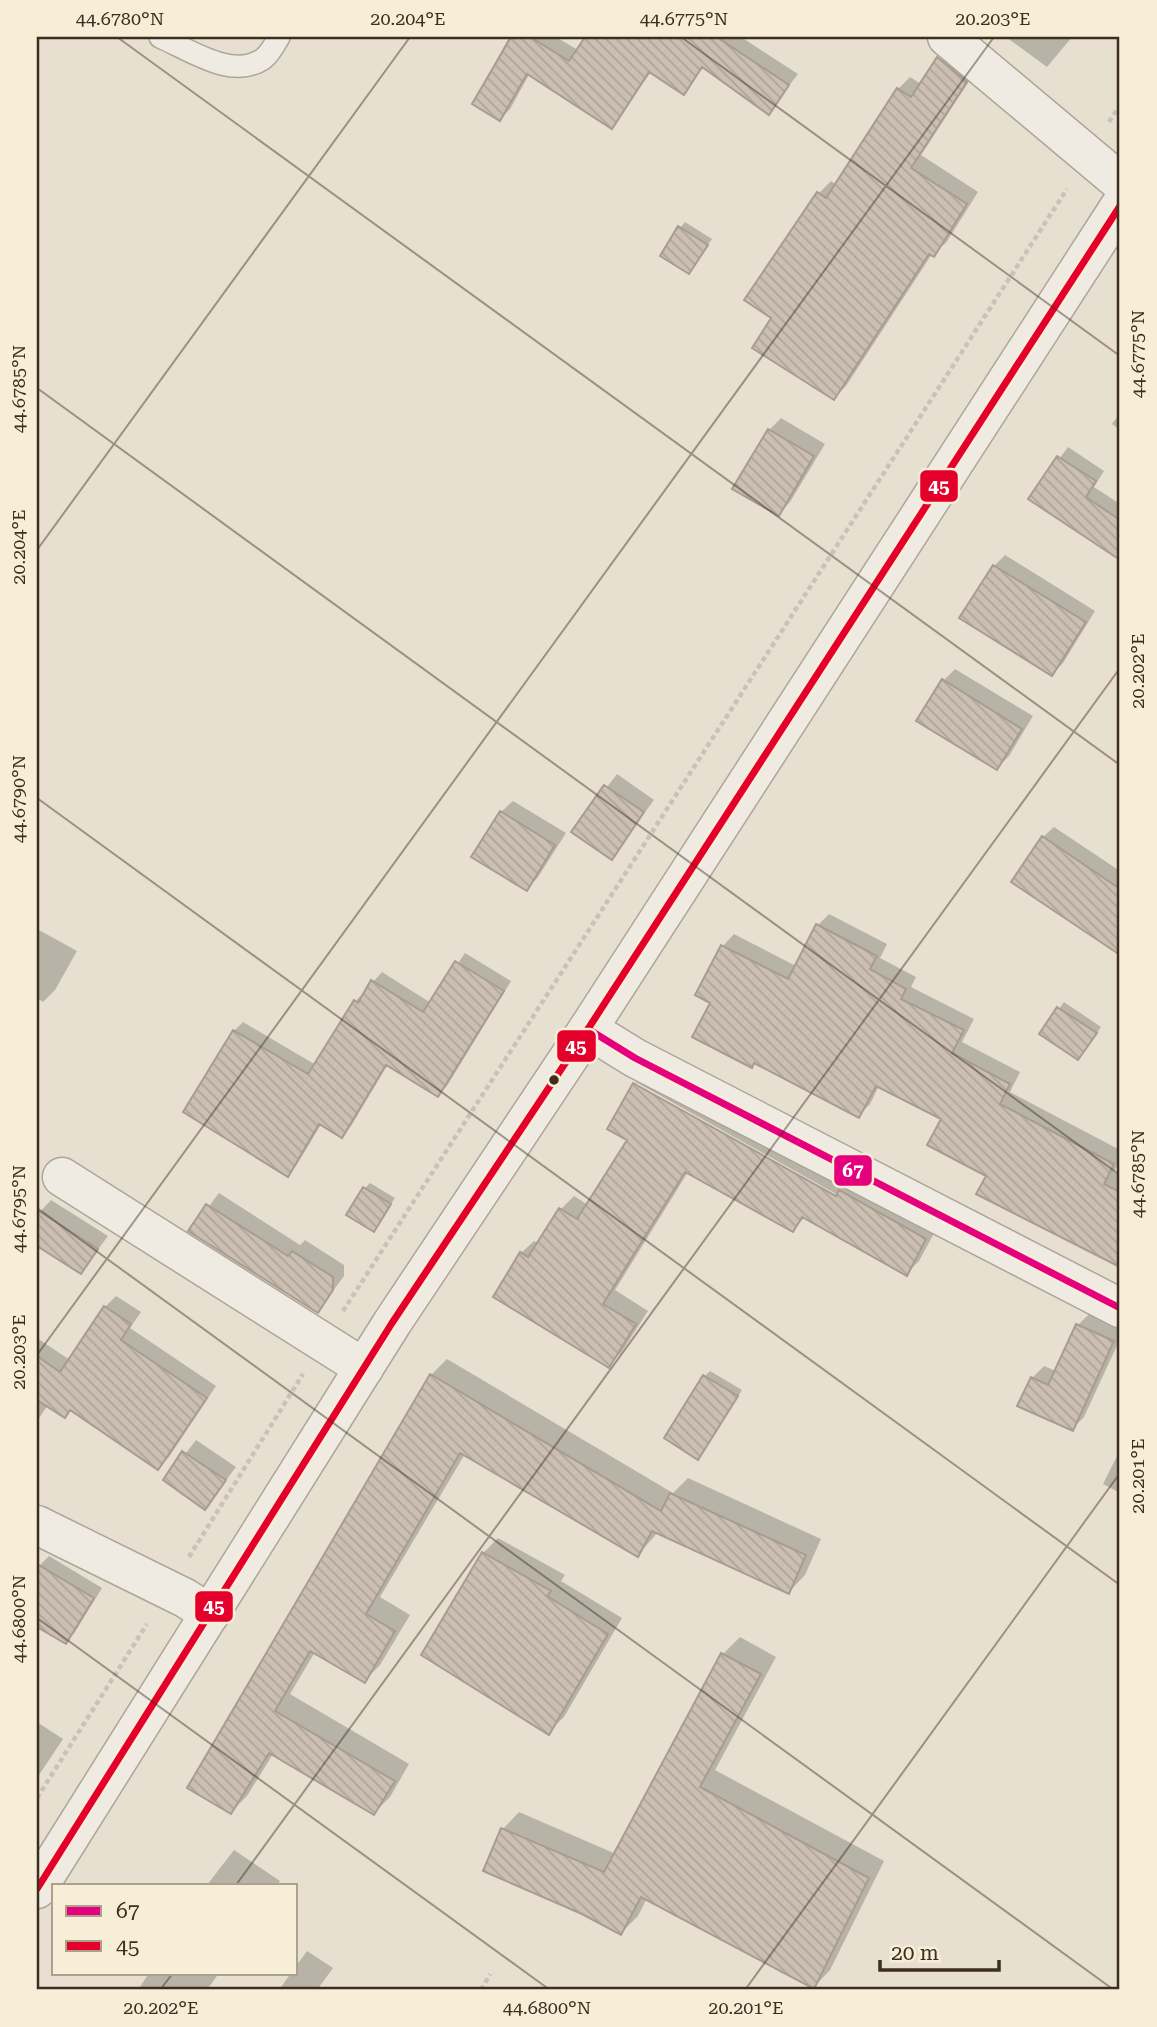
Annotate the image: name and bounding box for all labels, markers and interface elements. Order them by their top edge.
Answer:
text: 44.6780°N [76,8,164,29]
text: 20.204°E [370,8,446,29]
text: 44.6775°N [640,8,728,29]
text: 20.203°E [955,8,1031,29]
text: 44.6775°N [1127,310,1148,398]
text: 44.6785°N [8,345,29,433]
line badge: 45 [919,469,959,503]
text: 45 [928,475,950,498]
text: 20.204°E [8,509,29,585]
text: 20.202°E [1127,633,1148,709]
text: 44.6790°N [8,755,29,843]
line badge: 45 [556,1029,597,1063]
text: 45 [565,1035,587,1058]
unlabelled marker [547,1073,561,1087]
text: 44.6785°N [1127,1130,1148,1218]
line badge: 67 [833,1154,873,1187]
text: 67 [842,1159,864,1182]
text: 44.6795°N [8,1165,29,1253]
text: 20.203°E [8,1314,29,1390]
text: 20.201°E [1127,1438,1148,1514]
text: 44.6800°N [8,1575,29,1663]
line badge: 45 [194,1590,234,1623]
text: 45 [203,1595,225,1618]
legend [52,1884,298,1974]
text: 67 [116,1899,140,1923]
scale bar [880,1929,1000,1973]
text: 45 [116,1935,140,1959]
text: 20 m [891,1941,939,1965]
text: 20.202°E [123,1997,199,2018]
text: 44.6800°N [503,1997,591,2018]
text: 20.201°E [708,1997,784,2018]

